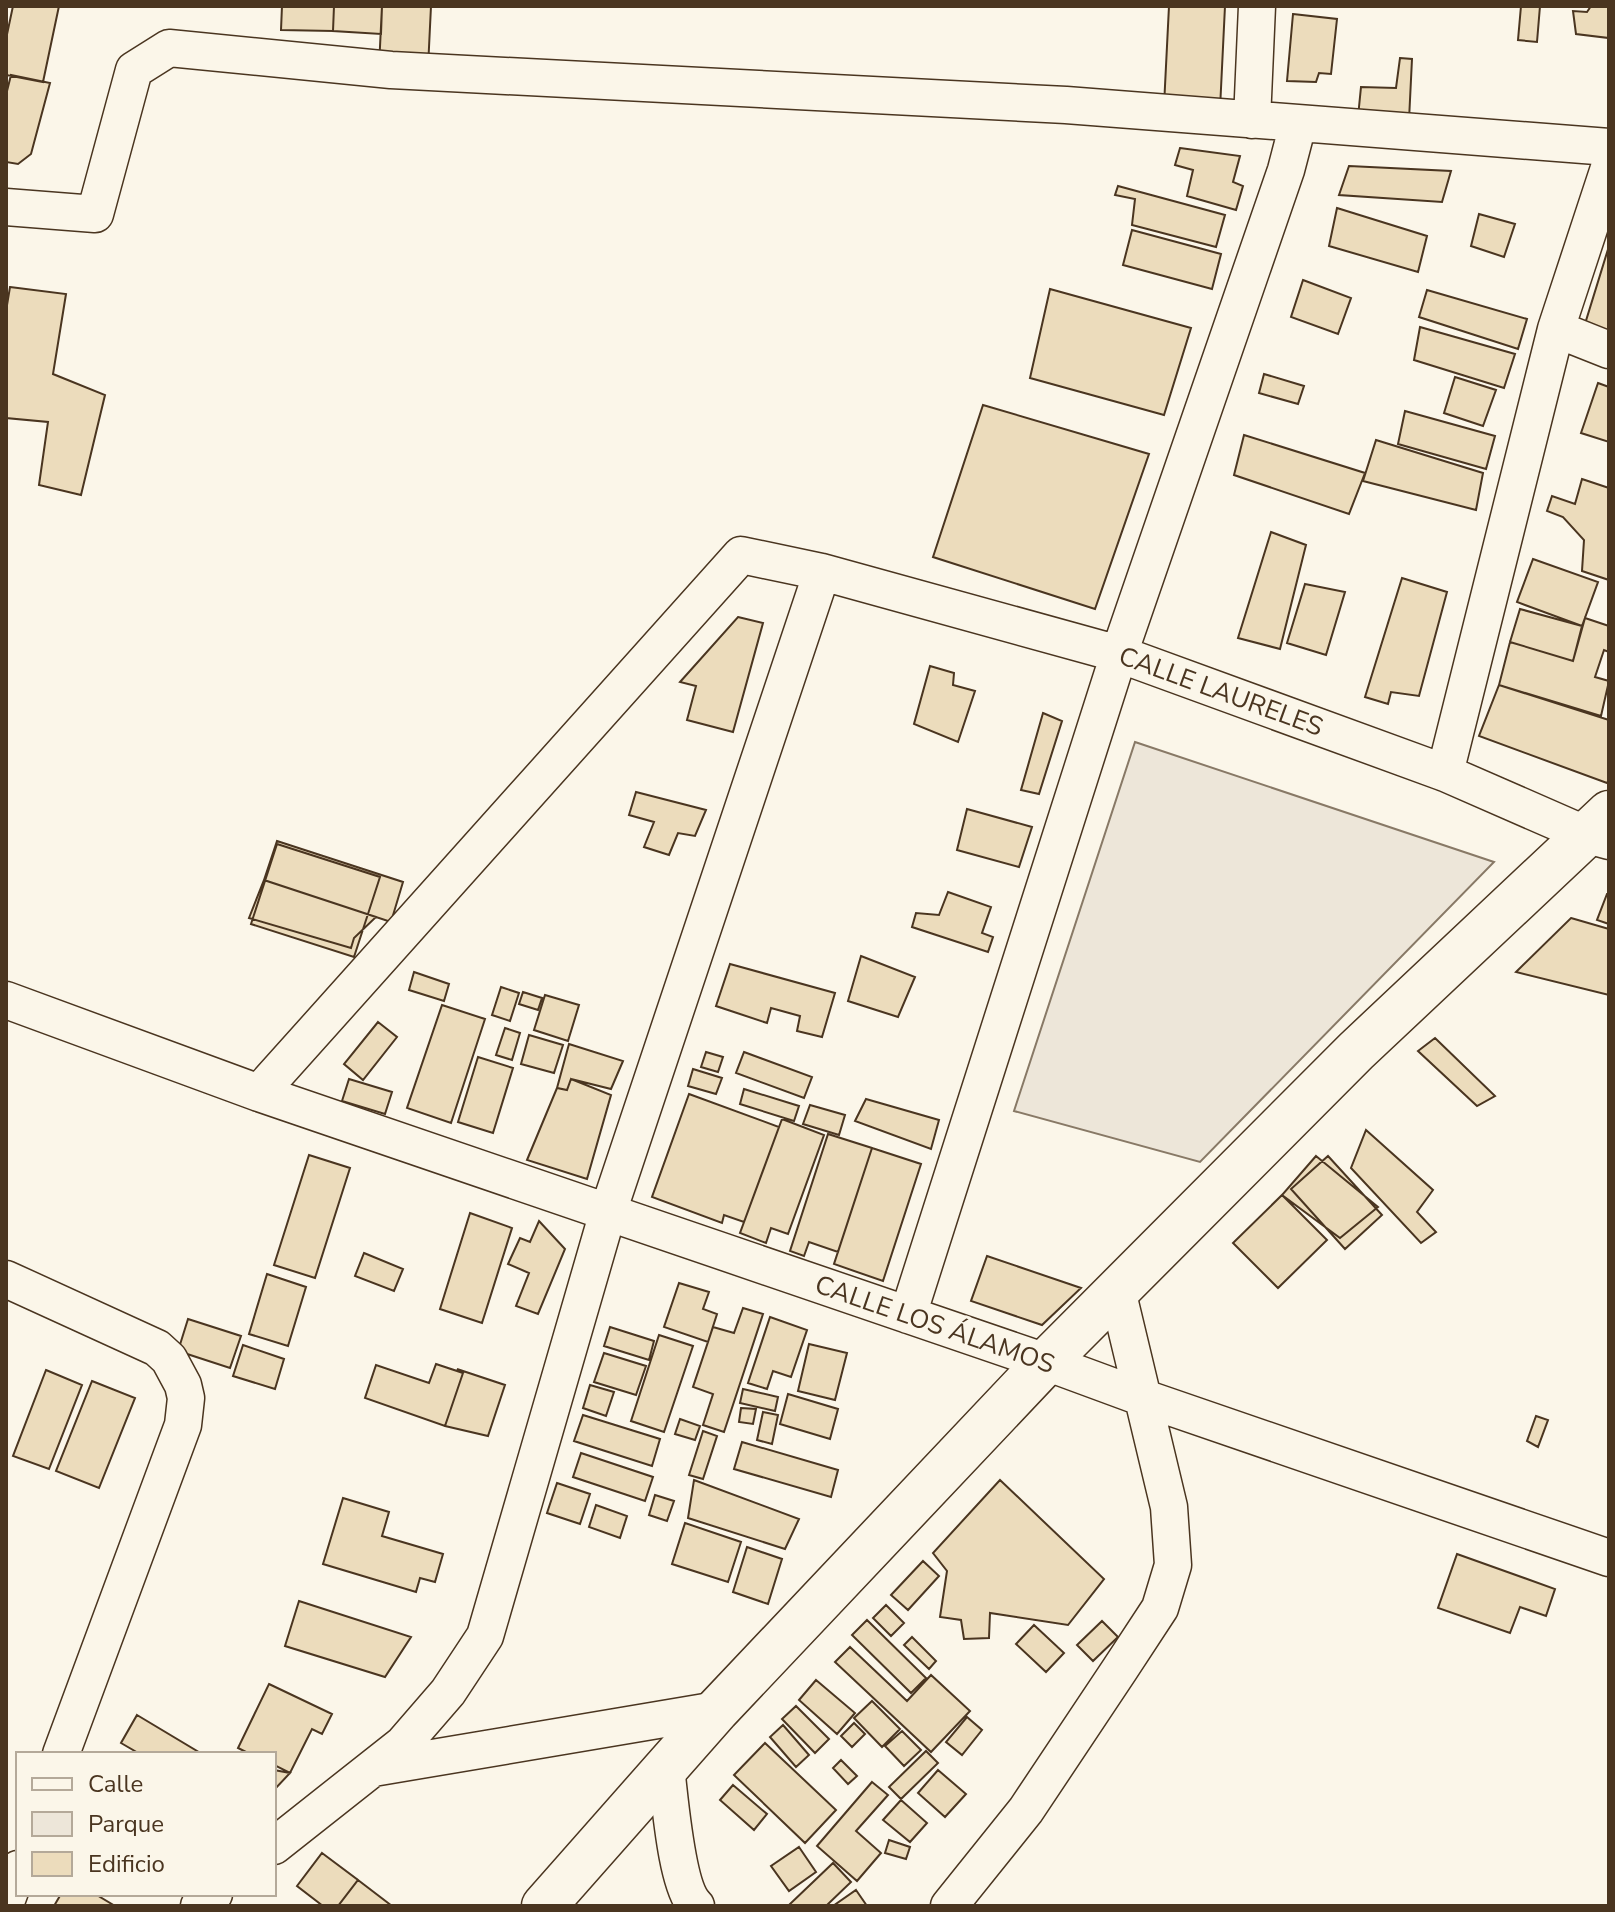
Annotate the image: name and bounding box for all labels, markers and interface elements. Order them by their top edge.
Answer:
street label: CALLE LAURELES [1114,638,1328,745]
street label: CALLE LOS ÁLAMOS [810,1267,1059,1382]
legend [16,1752,276,1896]
text: Calle [88,1768,143,1800]
text: Parque [88,1808,164,1840]
text: Edificio [88,1848,165,1880]

